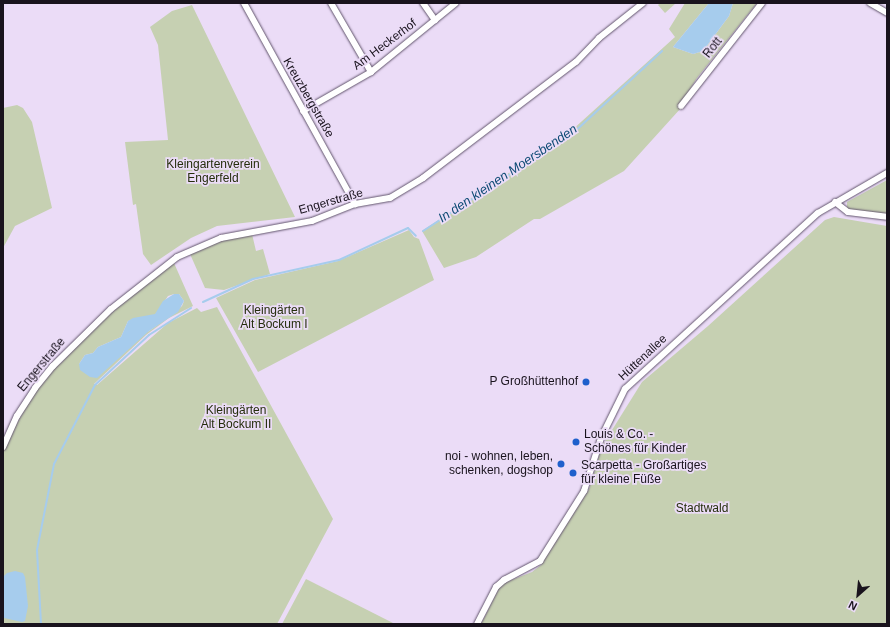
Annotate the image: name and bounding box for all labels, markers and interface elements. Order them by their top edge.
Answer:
street label: Am Heckerhof [350,16,420,74]
street label: Rott [701,35,725,61]
street label: Kreuzbergstraße [279,56,337,140]
water label: In den kleinen Moersbenden [436,122,580,226]
park label: Kleingartenverein Engerfeld [166,158,260,186]
street label: Engerstraße [297,186,365,218]
park label: Kleingärten Alt Bockum I [240,304,308,332]
street label: Hüttenallee [616,332,670,384]
street label: Engerstraße [15,335,69,395]
place label: P Großhüttenhof [489,375,578,389]
marker: P Großhüttenhof [581,377,591,387]
park label: Kleingärten Alt Bockum II [201,404,271,432]
place label: Louis & Co. - Schönes für Kinder [584,428,686,456]
marker: Louis & Co. - Schönes für Kinder [571,437,581,447]
place label: noi - wohnen, leben, schenken, dogshop [445,450,553,478]
marker: noi - wohnen, leben, schenken, dogshop [556,459,566,469]
place label: Scarpetta - Großartiges für kleine Füße [581,459,706,487]
marker: Scarpetta - Großartiges für kleine Füße [568,468,578,478]
park label: Stadtwald [676,502,728,516]
north arrow [838,575,878,615]
text: N [846,599,859,613]

